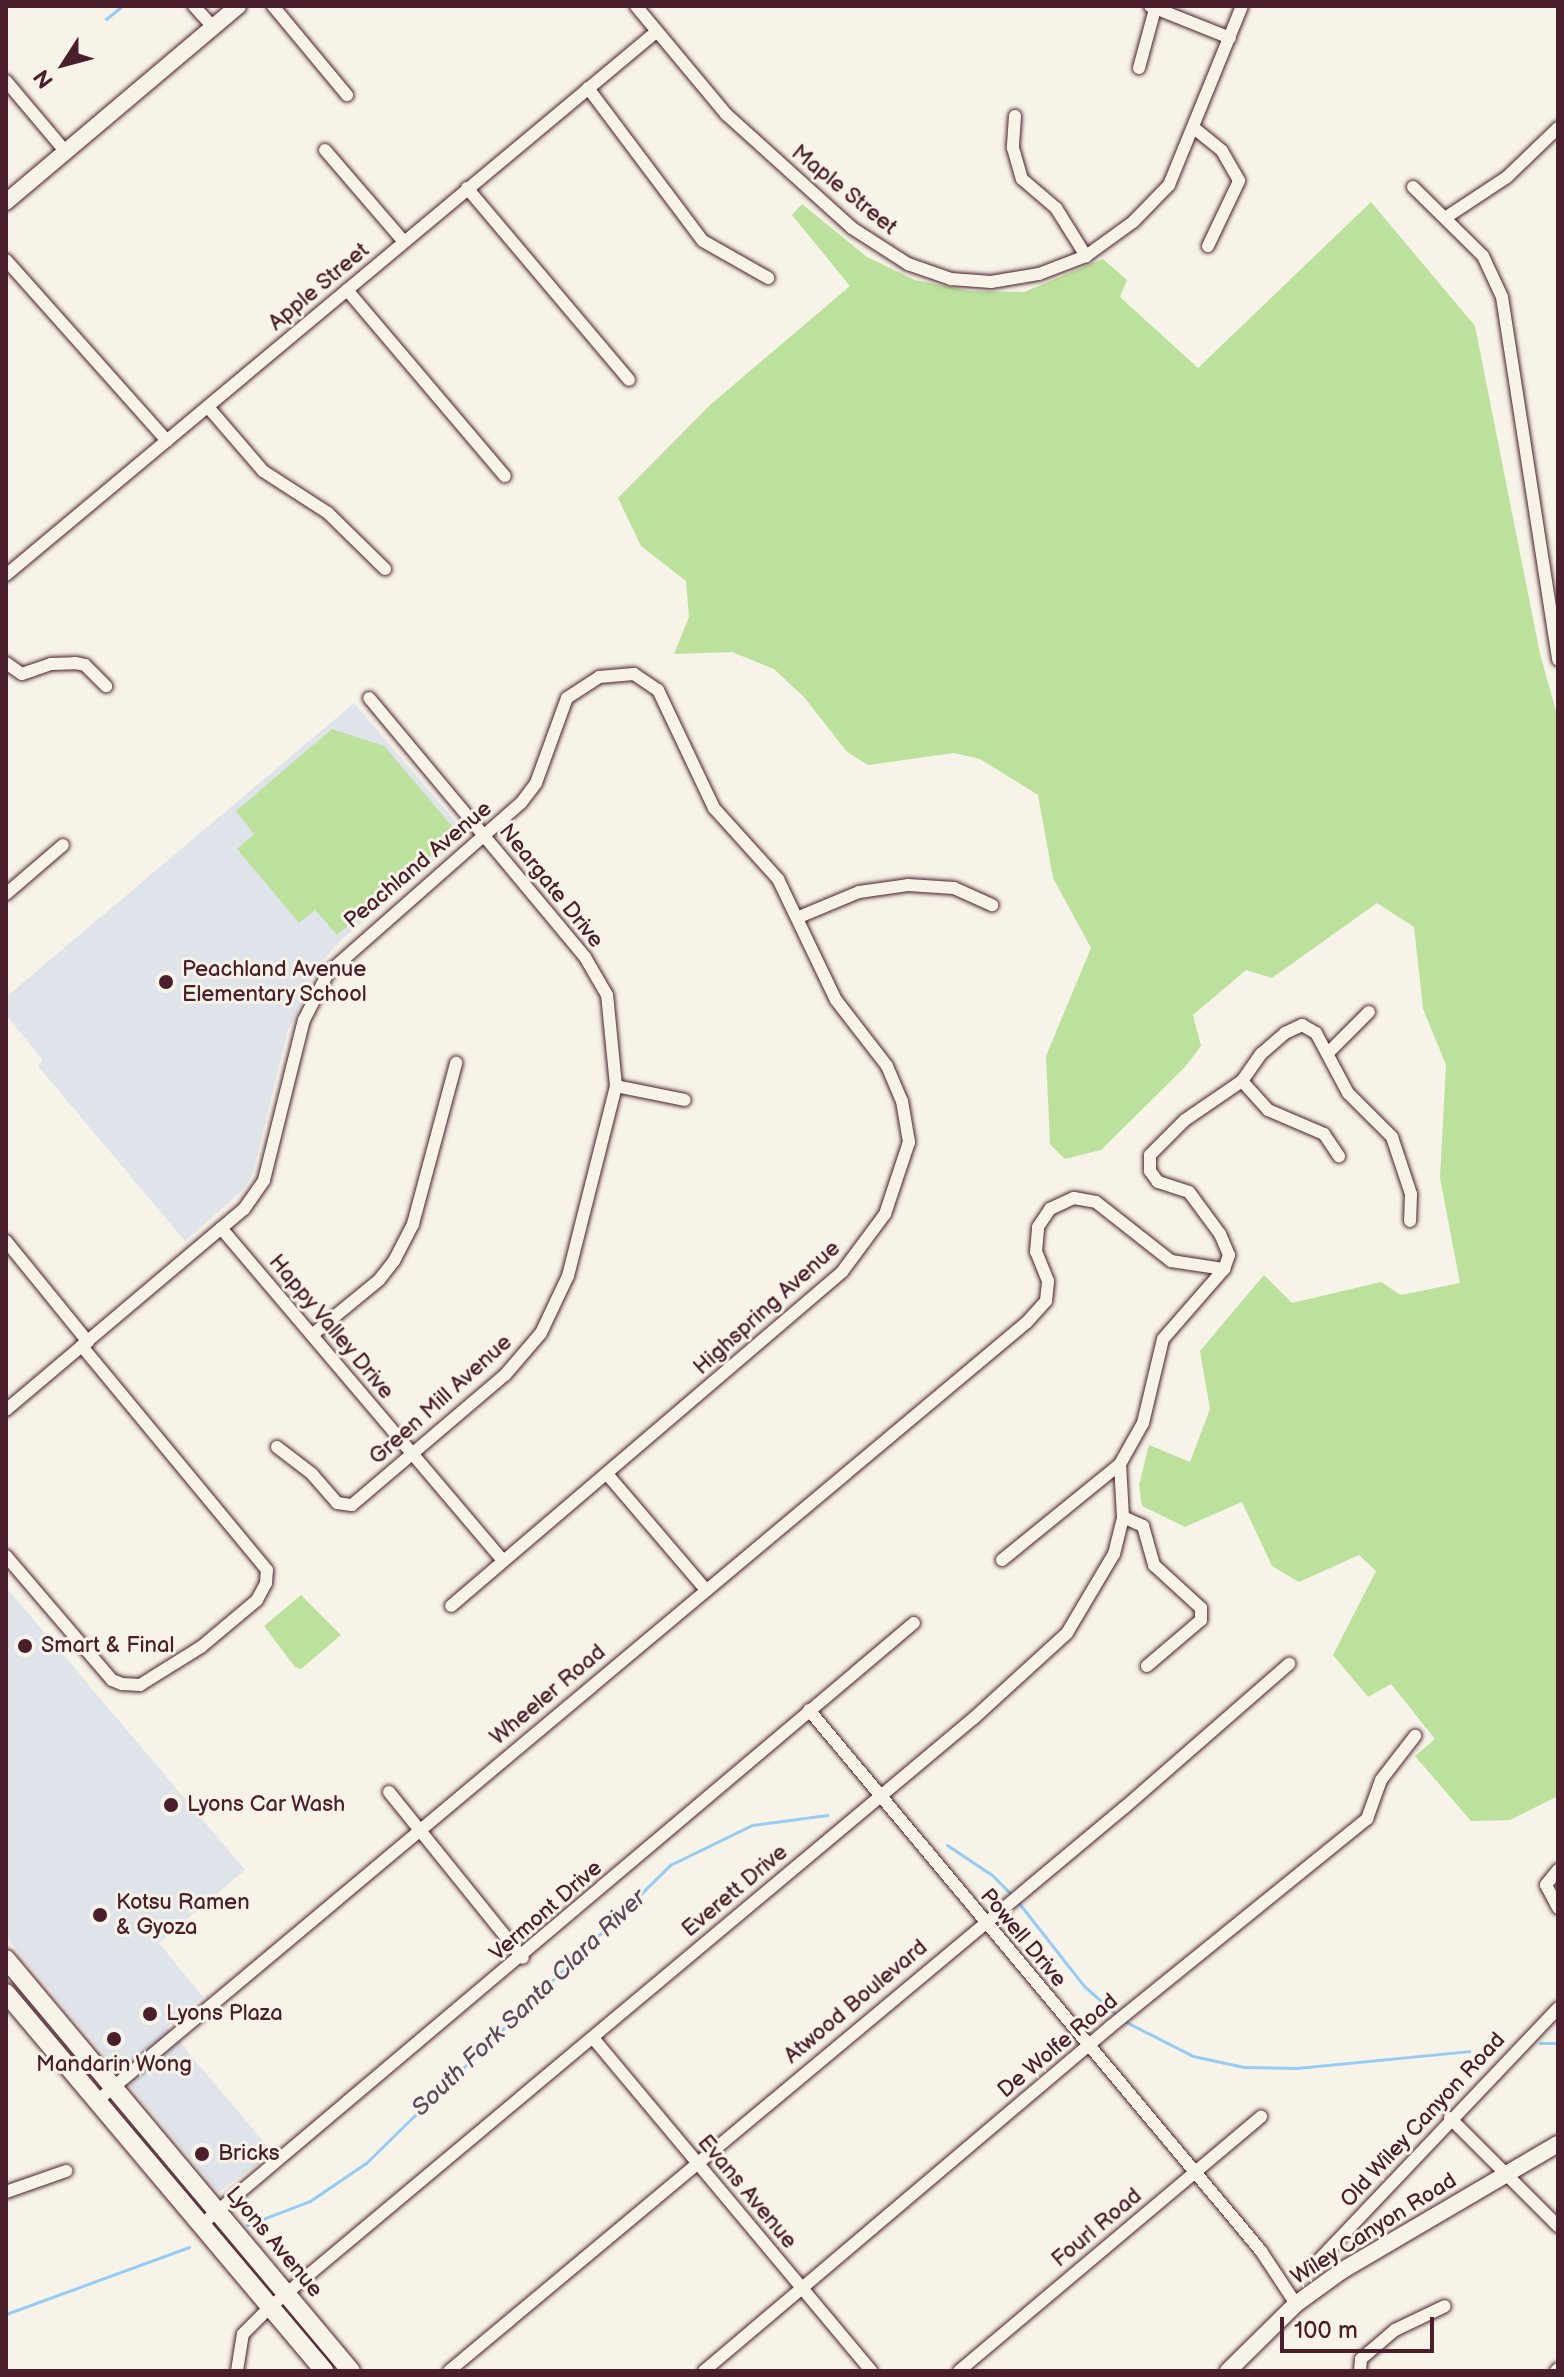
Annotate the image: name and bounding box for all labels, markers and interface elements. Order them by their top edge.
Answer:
north arrow [24,24,104,104]
text: N [28,64,60,93]
street label: Maple Street [786,139,902,241]
street label: Apple Street [263,237,375,337]
street label: Peachland Avenue [339,796,497,934]
street label: Neargate Drive [493,819,609,953]
place label: Peachland Avenue Elementary School [182,956,368,1008]
marker: Peachland Avenue Elementary School [157,973,175,991]
street label: Highspring Avenue [688,1235,846,1381]
street label: Happy Valley Drive [262,1248,400,1406]
street label: Green Mill Avenue [364,1329,518,1471]
place label: Smart & Final [41,1633,174,1659]
marker: Smart & Final [16,1637,34,1655]
street label: Wheeler Road [485,1639,611,1751]
place label: Lyons Car Wash [187,1792,346,1818]
marker: Lyons Car Wash [162,1796,180,1814]
street label: Everett Drive [677,1839,793,1943]
street label: Vermont Drive [484,1855,608,1967]
water label: South Fork Santa Clara River [406,1883,652,2123]
street label: Powell Drive [974,1883,1072,1993]
place label: Kotsu Ramen & Gyoza [116,1889,250,1940]
marker: Kotsu Ramen & Gyoza [91,1906,109,1924]
street label: Atwood Boulevard [779,1935,933,2069]
street label: De Wolfe Road [992,1988,1124,2104]
place label: Lyons Plaza [166,2001,283,2027]
marker: Lyons Plaza [141,2005,159,2023]
street label: Old Wiley Canyon Road [1334,2026,1512,2214]
marker: Mandarin Wong [105,2030,123,2048]
place label: Mandarin Wong [36,2052,192,2078]
street label: Evans Avenue [692,2130,802,2254]
place label: Bricks [218,2141,280,2167]
marker: Bricks [193,2145,211,2163]
street label: Wiley Canyon Road [1286,2167,1462,2291]
street label: Lyons Avenue [220,2181,328,2303]
street label: Fourl Road [1047,2183,1147,2273]
scale bar [1284,2301,1438,2351]
text: 100 m [1294,2316,1358,2345]

